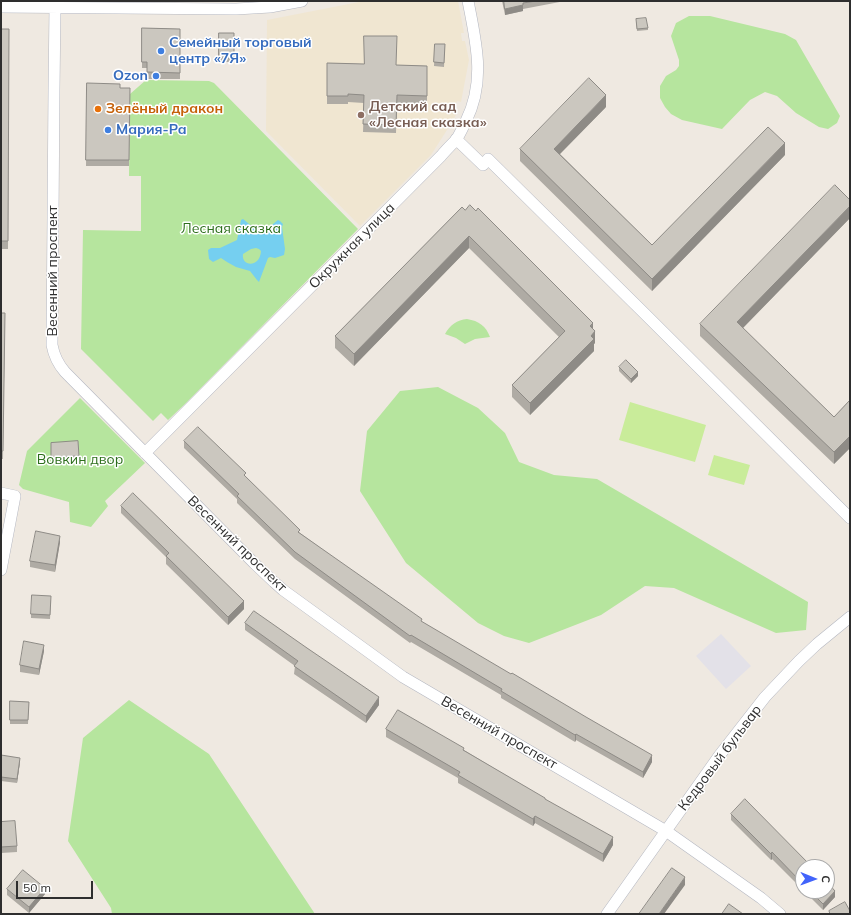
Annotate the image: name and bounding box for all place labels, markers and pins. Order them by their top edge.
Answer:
place label: Семейный торговый центр «7Я» [169,35,312,68]
marker: Семейный торговый центр «7Я» [156,46,166,56]
place label: Ozon [113,68,148,84]
marker: Ozon [151,71,161,81]
place label: Детский сад «Лесная сказка» [369,99,487,132]
place label: Зелёный дракон [106,101,223,117]
marker: Зелёный дракон [93,104,103,114]
marker: Детский сад «Лесная сказка» [356,110,366,120]
place label: Мария-Ра [116,122,187,138]
marker: Мария-Ра [103,125,113,135]

